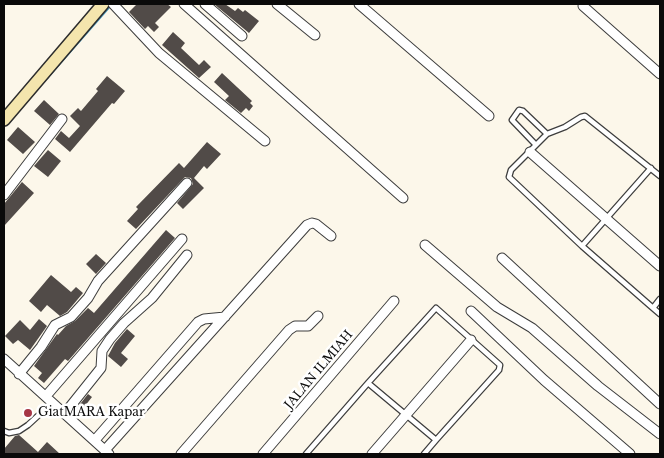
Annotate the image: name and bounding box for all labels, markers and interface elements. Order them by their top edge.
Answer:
street label: JALAN ILMIAH [282,328,356,412]
place label: GiatMARA Kapar [38,406,145,420]
marker: GiatMARA Kapar [22,407,34,419]

